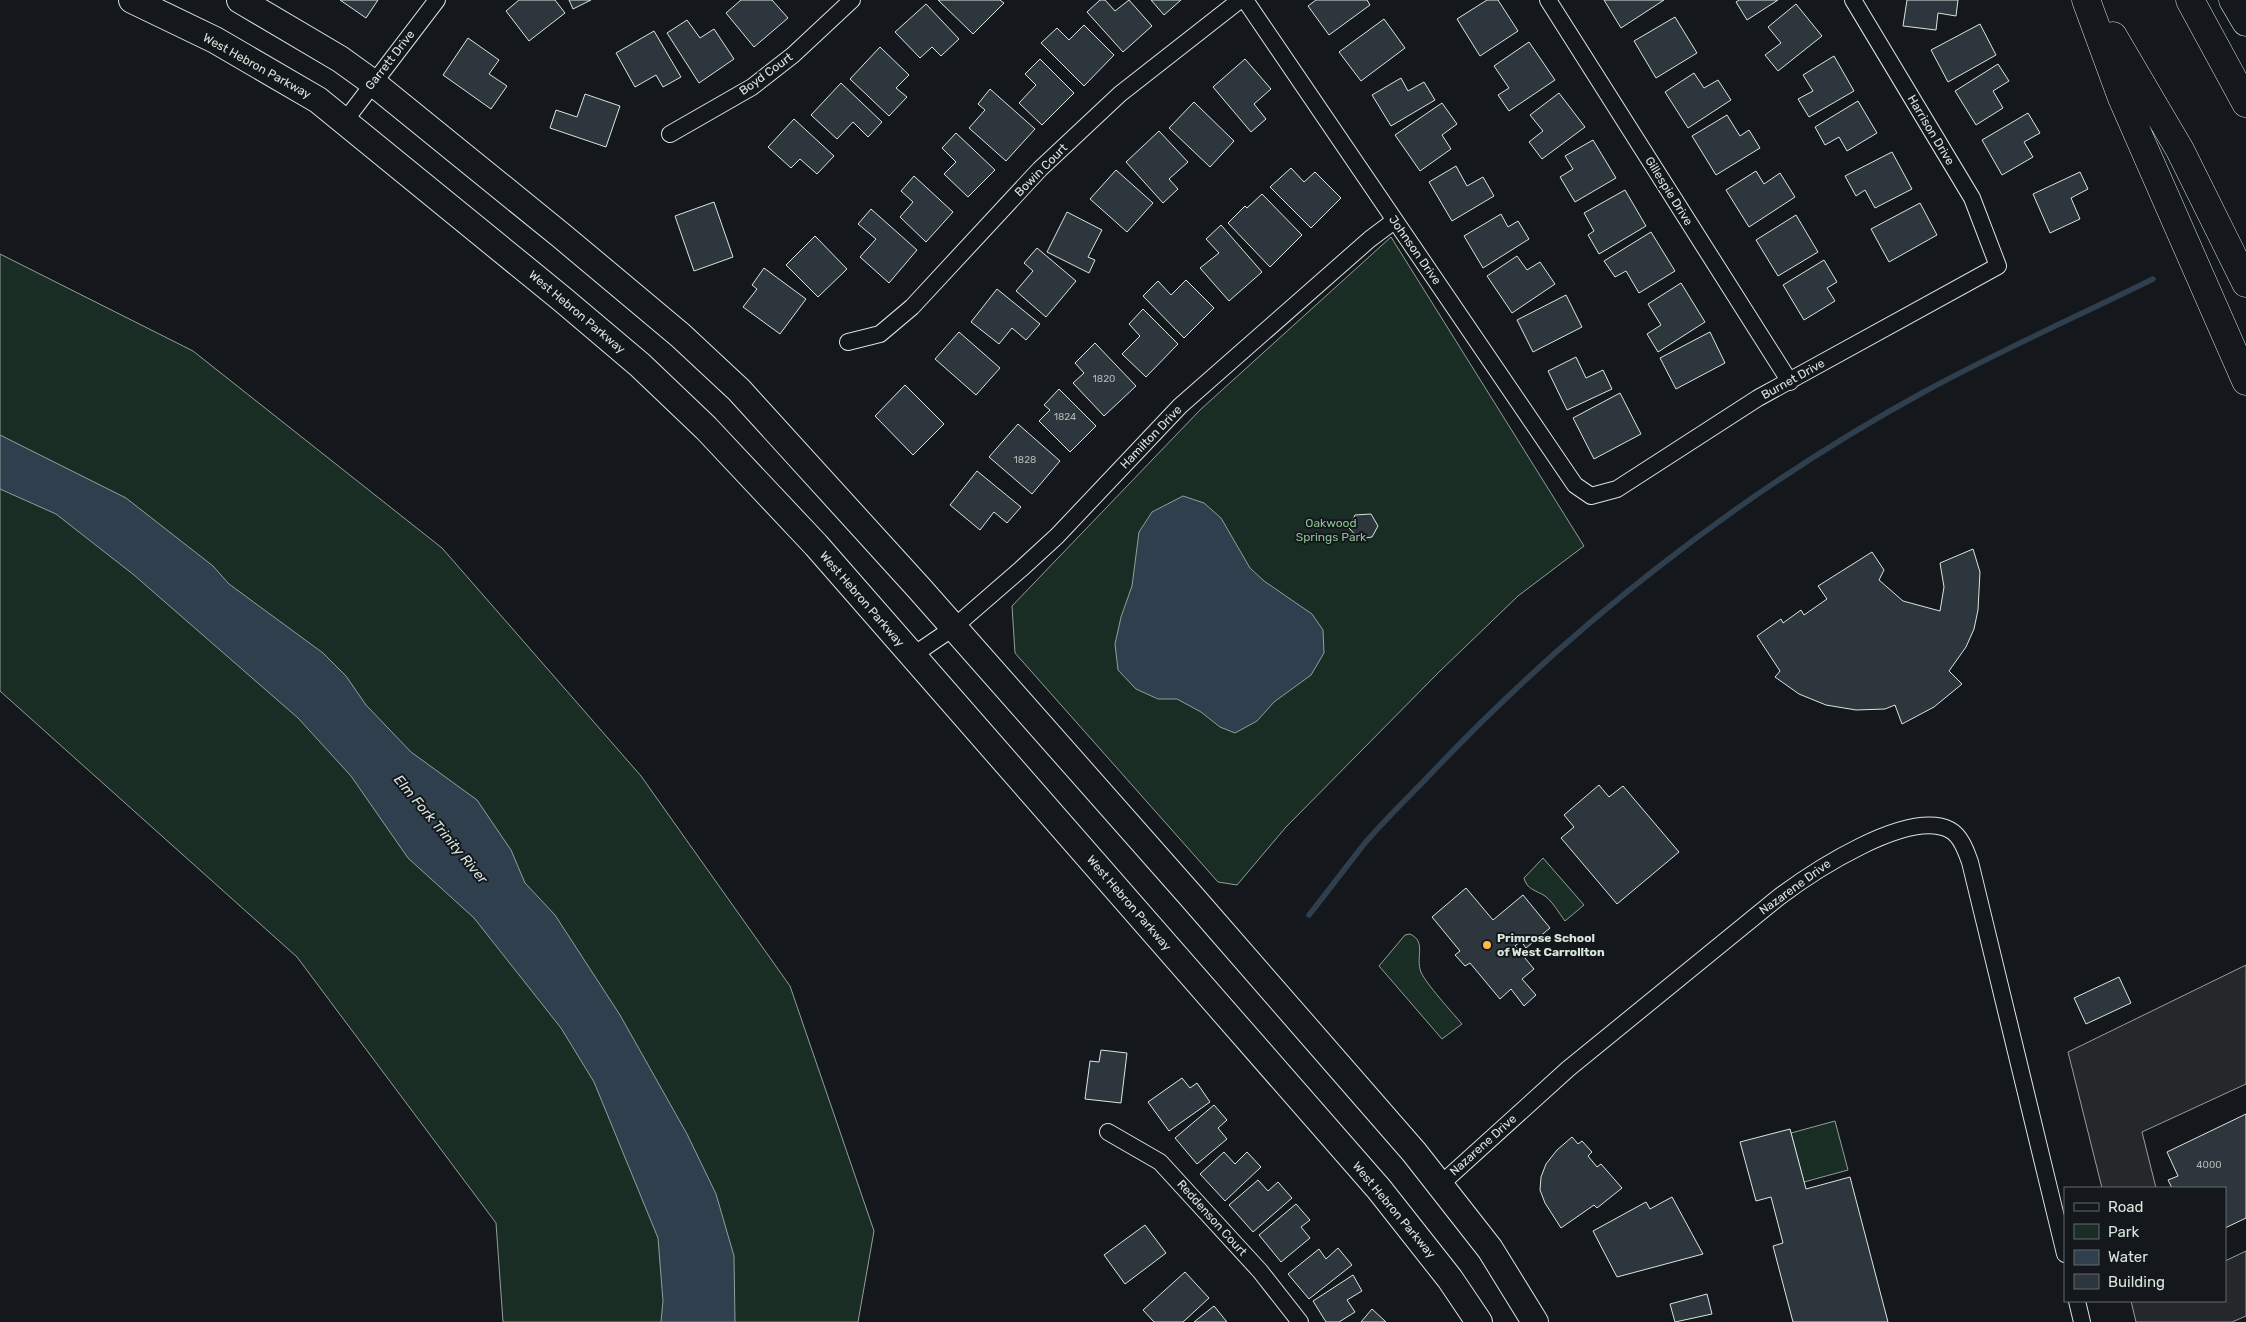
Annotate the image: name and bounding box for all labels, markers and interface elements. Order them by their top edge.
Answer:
street label: Garrett Drive [362,27,418,93]
street label: West Hebron Parkway [201,30,314,102]
street label: Boyd Court [737,50,796,98]
street label: Harrison Drive [1905,92,1958,168]
street label: Bowin Court [1012,140,1071,199]
street label: Gillespie Drive [1642,154,1696,228]
street label: Johnson Drive [1386,213,1444,287]
street label: West Hebron Parkway [526,268,628,357]
street label: Burnet Drive [1759,356,1827,402]
house number: 1820 [1093,373,1115,385]
street label: Hamilton Drive [1117,402,1185,471]
house number: 1824 [1054,411,1076,423]
house number: 1828 [1014,454,1036,466]
park label: Oakwood Springs Park [1296,516,1367,544]
street label: West Hebron Parkway [817,549,907,650]
water label: Elm Fork Trinity River [390,771,491,888]
street label: West Hebron Parkway [1084,853,1174,954]
street label: Nazarene Drive [1757,856,1834,918]
place label: Primrose School of West Carrollton [1497,931,1605,959]
marker: Primrose School of West Carrollton [1481,939,1493,951]
street label: Nazarene Drive [1447,1111,1519,1179]
street label: West Hebron Parkway [1350,1159,1439,1261]
house number: 4000 [2196,1159,2222,1171]
street label: Reddenson Court [1174,1177,1250,1259]
legend [2064,1187,2226,1302]
text: Road [2108,1198,2144,1216]
text: Park [2108,1223,2139,1241]
text: Water [2108,1248,2148,1266]
text: Building [2108,1273,2165,1291]

